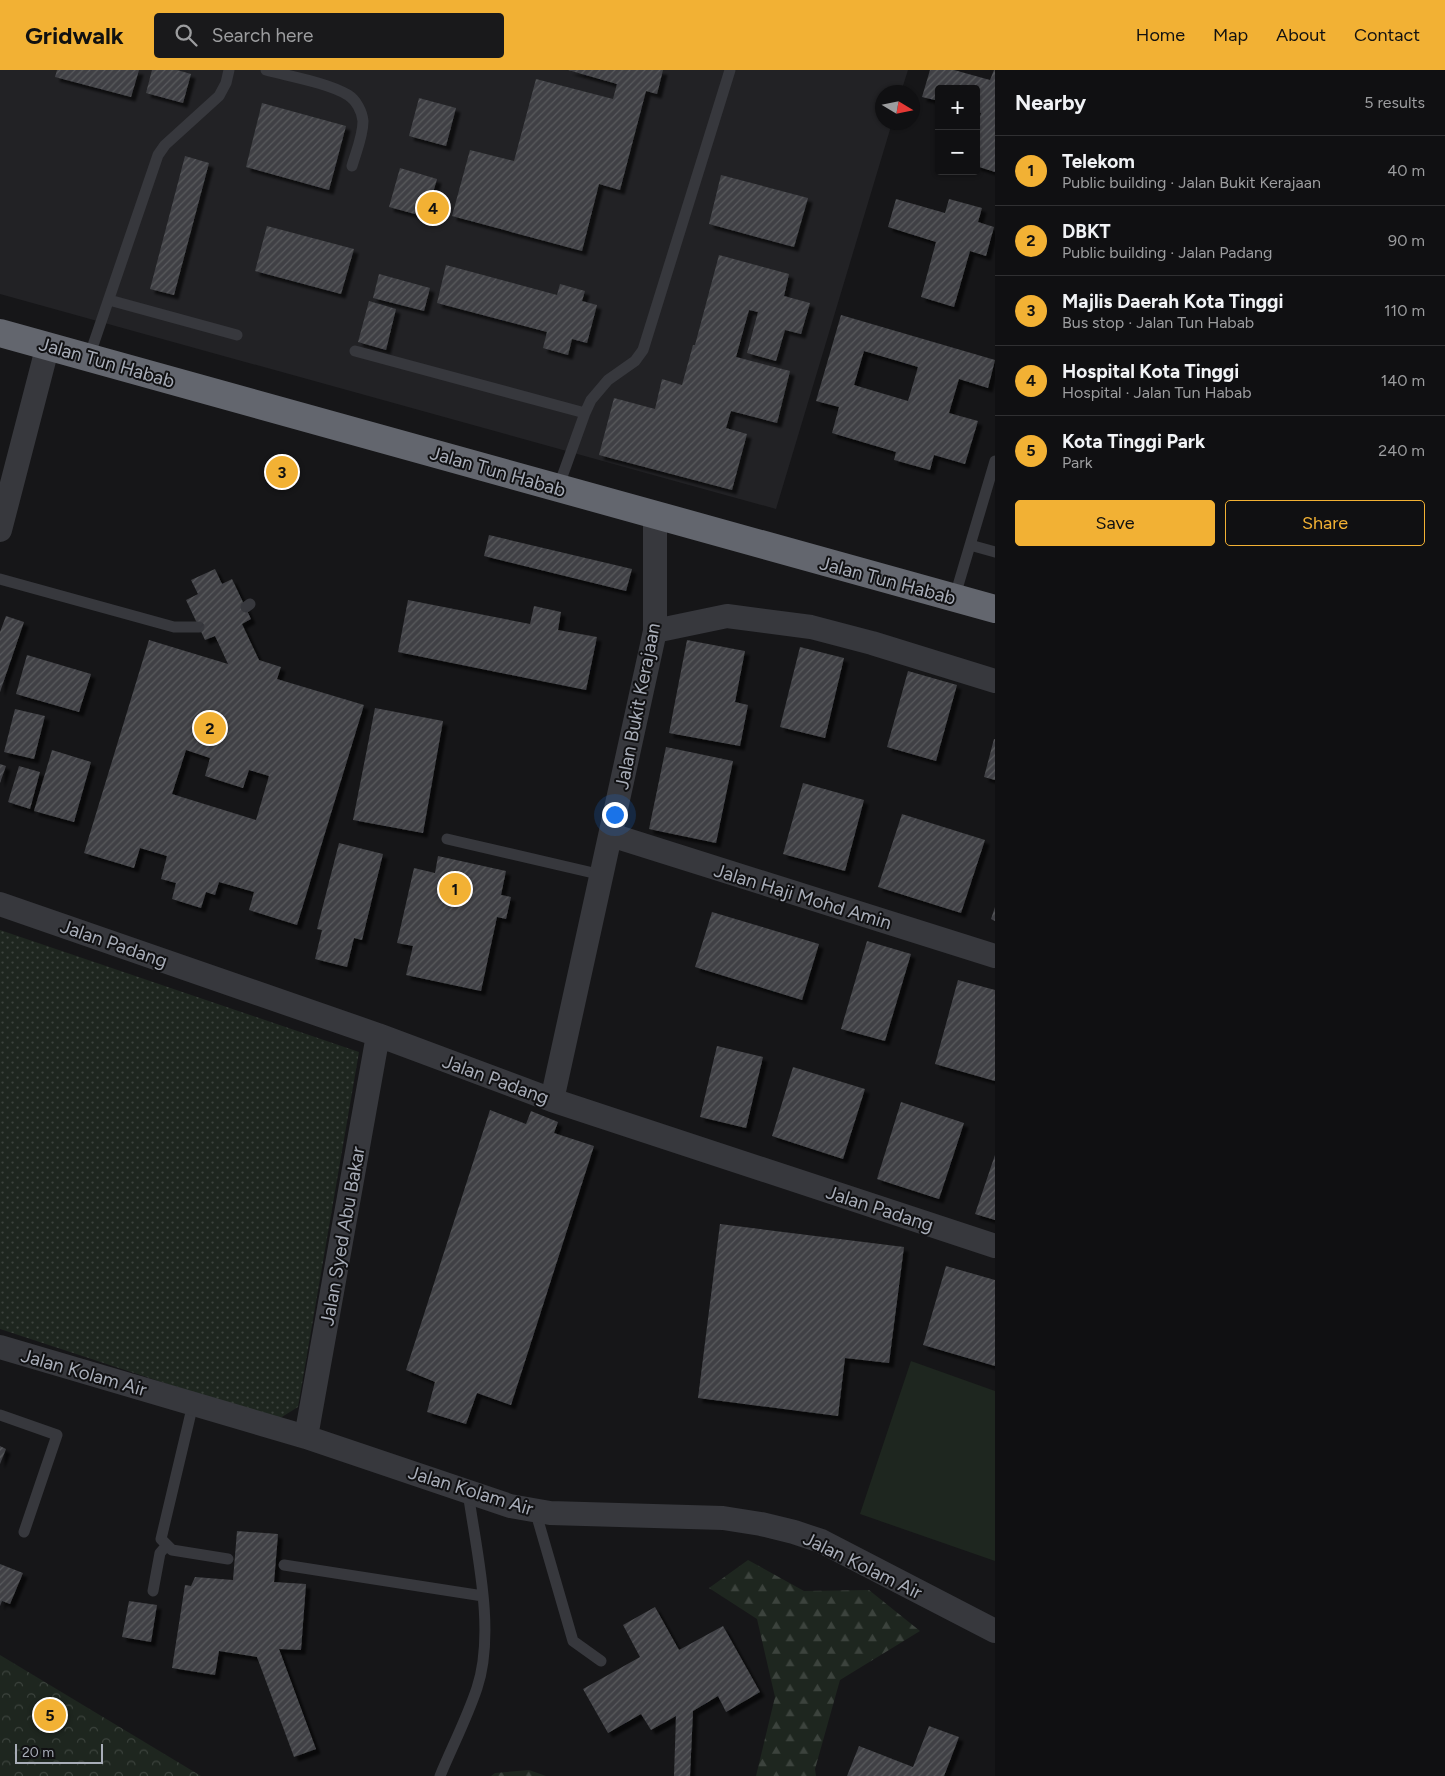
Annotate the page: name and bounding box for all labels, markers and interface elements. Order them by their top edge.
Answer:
search box [154,13,504,58]
text: Gridwalk [25,21,124,50]
icon: search [172,21,200,49]
text: Search here [212,24,313,47]
text: Home [1136,24,1185,46]
text: Map [1213,24,1248,46]
text: About [1276,24,1326,46]
text: Contact [1354,24,1420,46]
north arrow [875,85,920,130]
map controls [935,85,980,175]
button: + [935,85,980,130]
text: Nearby [1015,90,1086,115]
text: 5 results [1364,93,1425,112]
button: − [935,130,980,175]
text: Telekom [1062,150,1135,173]
text: 1 [1028,161,1034,180]
text: 40 m [1387,161,1425,180]
text: Public building · Jalan Bukit Kerajaan [1062,173,1321,192]
pin: 4 [417,189,449,227]
text: DBKT [1062,220,1111,243]
text: 2 [1026,231,1036,250]
text: 90 m [1388,231,1425,250]
text: Public building · Jalan Padang [1062,243,1272,262]
text: Majlis Daerah Kota Tinggi [1062,290,1284,313]
text: 3 [1027,301,1035,320]
text: 110 m [1384,301,1425,320]
text: Bus stop · Jalan Tun Habab [1062,313,1254,332]
street label: Jalan Tun Habab [36,332,177,393]
text: Hospital Kota Tinggi [1062,360,1239,383]
text: 4 [1026,371,1036,390]
text: 140 m [1381,371,1425,390]
text: Hospital · Jalan Tun Habab [1062,383,1252,402]
text: Kota Tinggi Park [1062,430,1205,453]
street label: Jalan Tun Habab [427,441,568,502]
text: 5 [1026,441,1036,460]
text: 240 m [1378,441,1425,460]
pin: 3 [266,453,298,491]
text: Park [1062,453,1092,472]
button: Save [1015,500,1215,546]
button: Share [1225,500,1425,546]
street label: Jalan Tun Habab [817,551,958,610]
street label: Jalan Bukit Kerajaan [610,621,665,791]
pin: 2 [194,709,226,747]
your location [602,802,628,828]
street label: Jalan Haji Mohd Amin [711,859,894,934]
pin: 1 [439,870,471,908]
street label: Jalan Padang [57,914,170,973]
street label: Jalan Padang [439,1050,552,1109]
street label: Jalan Syed Abu Bakar [315,1144,370,1328]
street label: Jalan Padang [823,1180,937,1237]
street label: Jalan Kolam Air [18,1344,150,1402]
street label: Jalan Kolam Air [406,1461,537,1521]
street label: Jalan Kolam Air [800,1527,927,1604]
pin: 5 [34,1696,66,1734]
scale bar [15,1741,102,1764]
text: 20 m [22,1744,54,1761]

